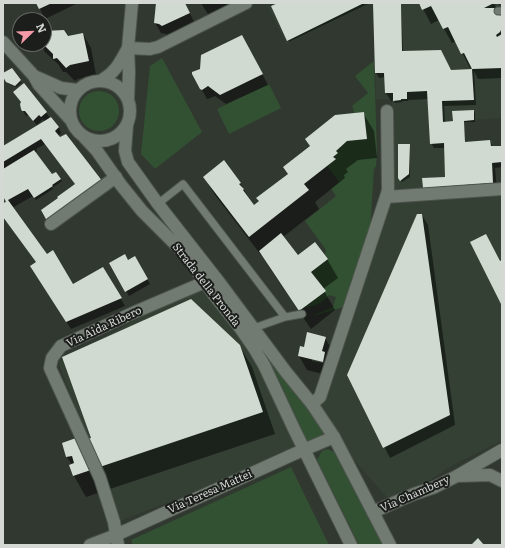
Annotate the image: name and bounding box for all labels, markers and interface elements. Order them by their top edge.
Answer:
north arrow [12,12,52,52]
text: N [33,20,51,35]
street label: Strada della Pronda [169,241,243,329]
street label: Via Aida Ribero [64,304,144,350]
street label: Via Teresa Mattei [166,467,254,517]
street label: Via Chambery [378,473,452,515]

